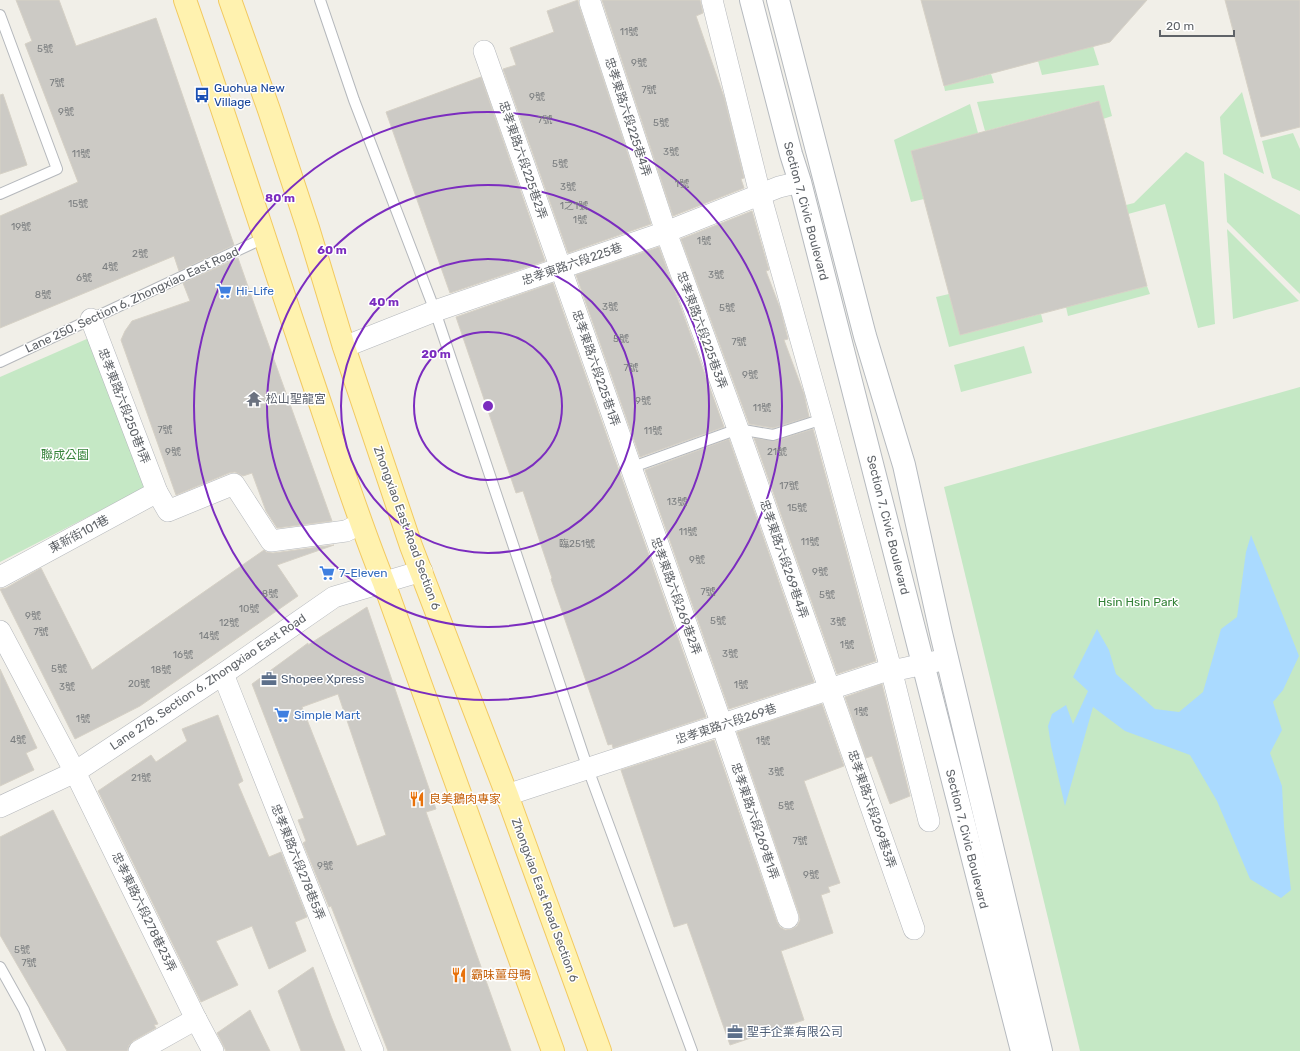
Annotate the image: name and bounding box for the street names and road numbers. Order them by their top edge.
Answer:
street label: 忠孝東路六段225巷4弄 [602,56,654,178]
street label: 忠孝東路六段225巷2弄 [496,99,550,221]
street label: Section 7, Civic Boulevard [781,140,831,282]
street label: 忠孝東路六段225巷 [520,240,624,288]
street label: Lane 250, Section 6, Zhongxiao East Road [23,244,241,356]
street label: 忠孝東路六段225巷3弄 [674,269,730,391]
street label: 忠孝東路六段225巷1弄 [569,308,623,428]
street label: 忠孝東路六段250巷1弄 [95,346,153,466]
street label: Zhongxiao East Road Section 6 [371,444,443,612]
street label: Section 7, Civic Boulevard [864,454,912,596]
street label: 忠孝東路六段269巷4弄 [757,498,811,620]
street label: 東新街101巷 [47,512,111,556]
street label: 忠孝東路六段269巷2弄 [648,535,704,657]
street label: Lane 278, Section 6, Zhongxiao East Road [107,611,309,753]
street label: 忠孝東路六段269巷 [674,701,778,747]
street label: 忠孝東路六段269巷3弄 [845,748,899,870]
street label: 忠孝東路六段269巷1弄 [728,761,782,881]
street label: Section 7, Civic Boulevard [943,768,991,910]
street label: 忠孝東路六段278巷5弄 [268,802,328,922]
street label: Zhongxiao East Road Section 6 [509,816,581,984]
street label: 忠孝東路六段278巷23弄 [109,850,179,974]

